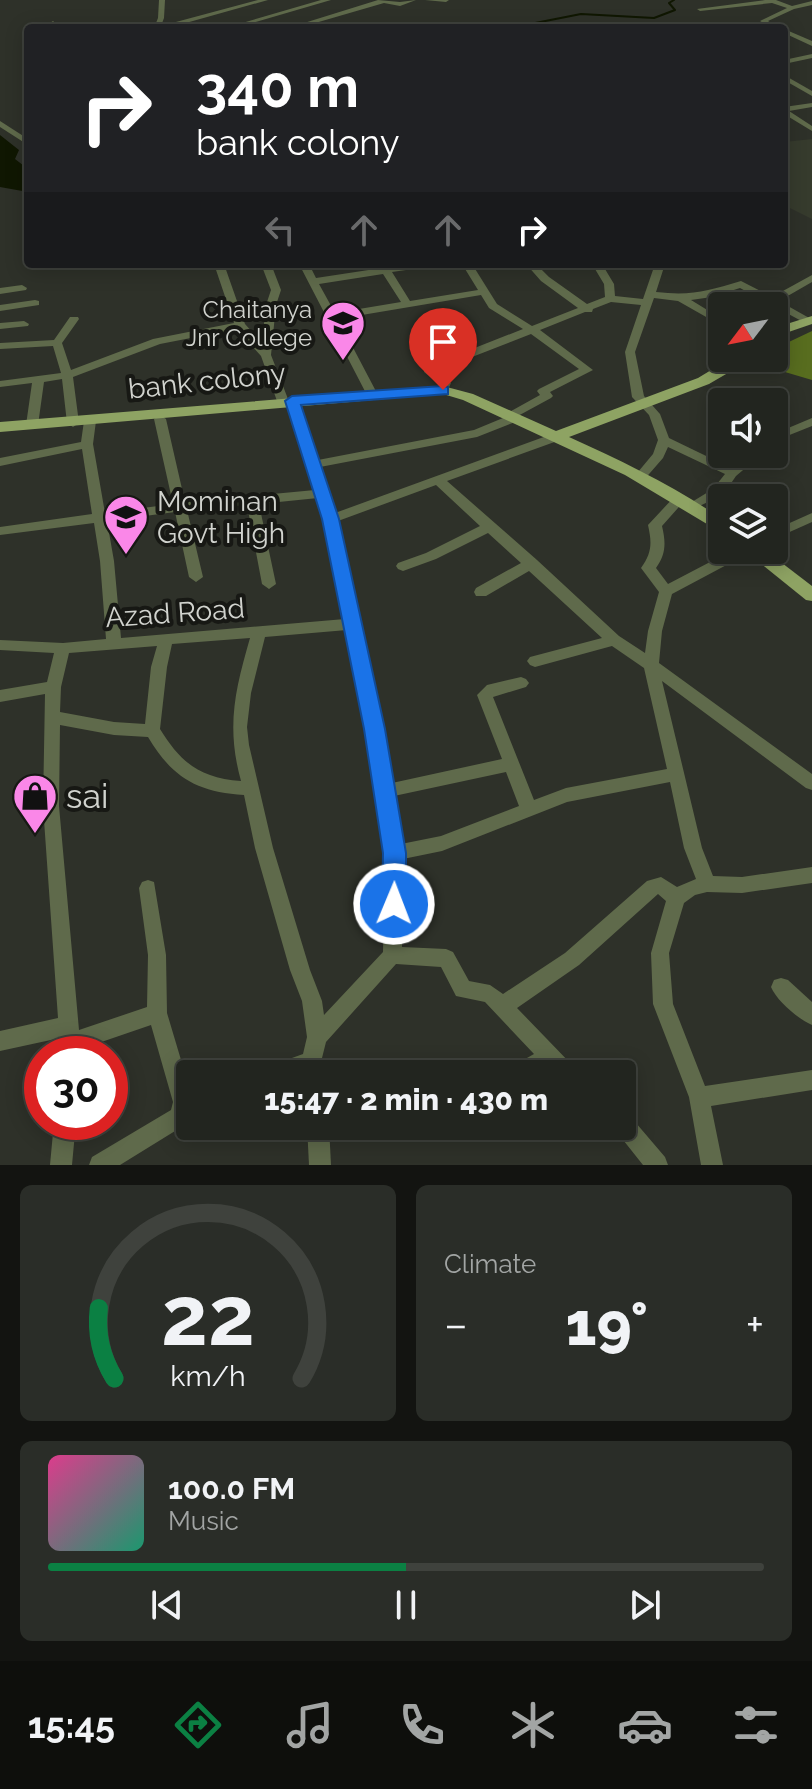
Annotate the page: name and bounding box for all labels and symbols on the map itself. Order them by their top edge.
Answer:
north arrow [708,292,788,372]
place label: Chaitanya Jnr College [186,295,312,352]
school or university icon: Chaitanya Jnr College [319,299,367,362]
pin [409,308,477,390]
street label: bank colony [127,356,287,406]
place label: Mominan Govt High [157,485,285,550]
school or university icon: Mominan Govt High [102,493,150,556]
street label: Azad Road [104,592,246,634]
shop icon: sai [11,772,59,835]
place label: sai [66,776,108,816]
position arrow [352,862,436,946]
speed limit sign: 30 [24,1036,128,1140]

